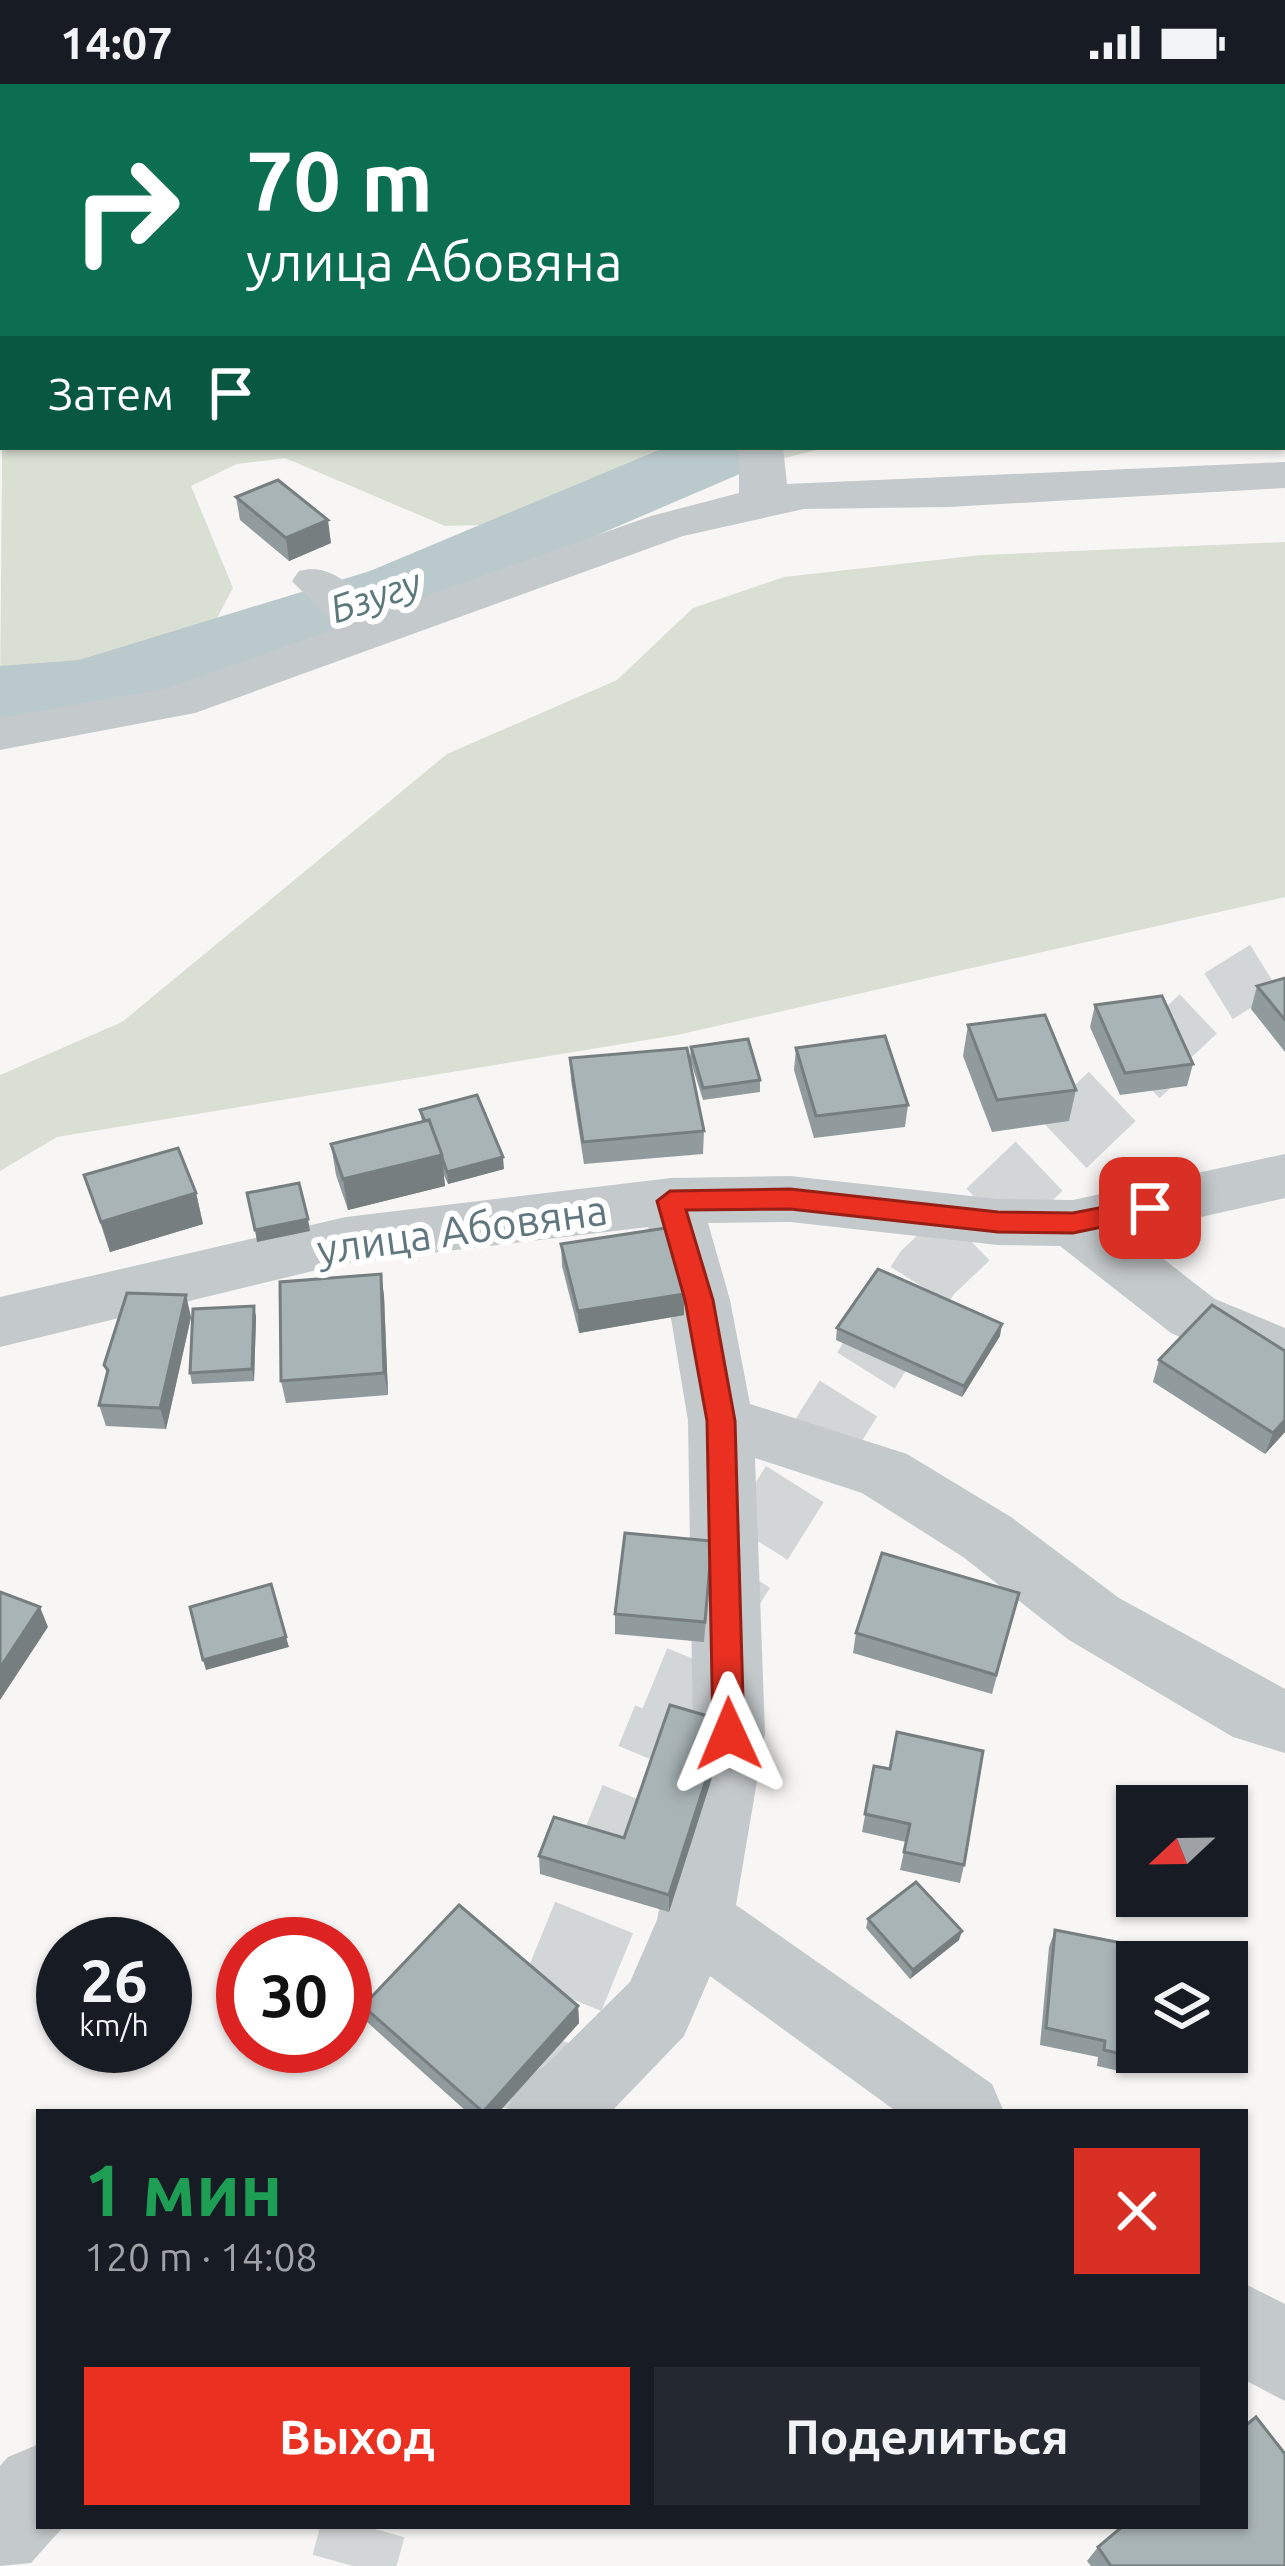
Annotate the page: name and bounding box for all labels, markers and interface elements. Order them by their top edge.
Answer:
text: 14:07 [60,17,173,68]
icon: right [48,132,204,288]
text: 70 m [246,133,433,227]
text: улица Абовяна [246,231,623,291]
icon: arrive [198,360,264,426]
text: Затем [48,368,174,419]
water label: Бзугу [324,559,428,630]
pin [1099,1157,1201,1259]
icon: arrive [1117,1175,1183,1241]
street label: улица Абовяна [314,1185,610,1273]
position arrow [666,1671,792,1797]
north arrow [1116,1785,1248,1917]
map controls [1116,1785,1248,2073]
speed limit sign: 30 [216,1917,372,2073]
button: layers [1116,1941,1248,2073]
text: 26 [80,1946,148,2013]
text: km/h [79,2008,149,2042]
button: close [1074,2148,1200,2274]
text: 1 мин [84,2149,283,2230]
text: 120 m · 14:08 [84,2235,318,2278]
button: Выход [84,2367,630,2505]
button: Поделиться [654,2367,1200,2505]

